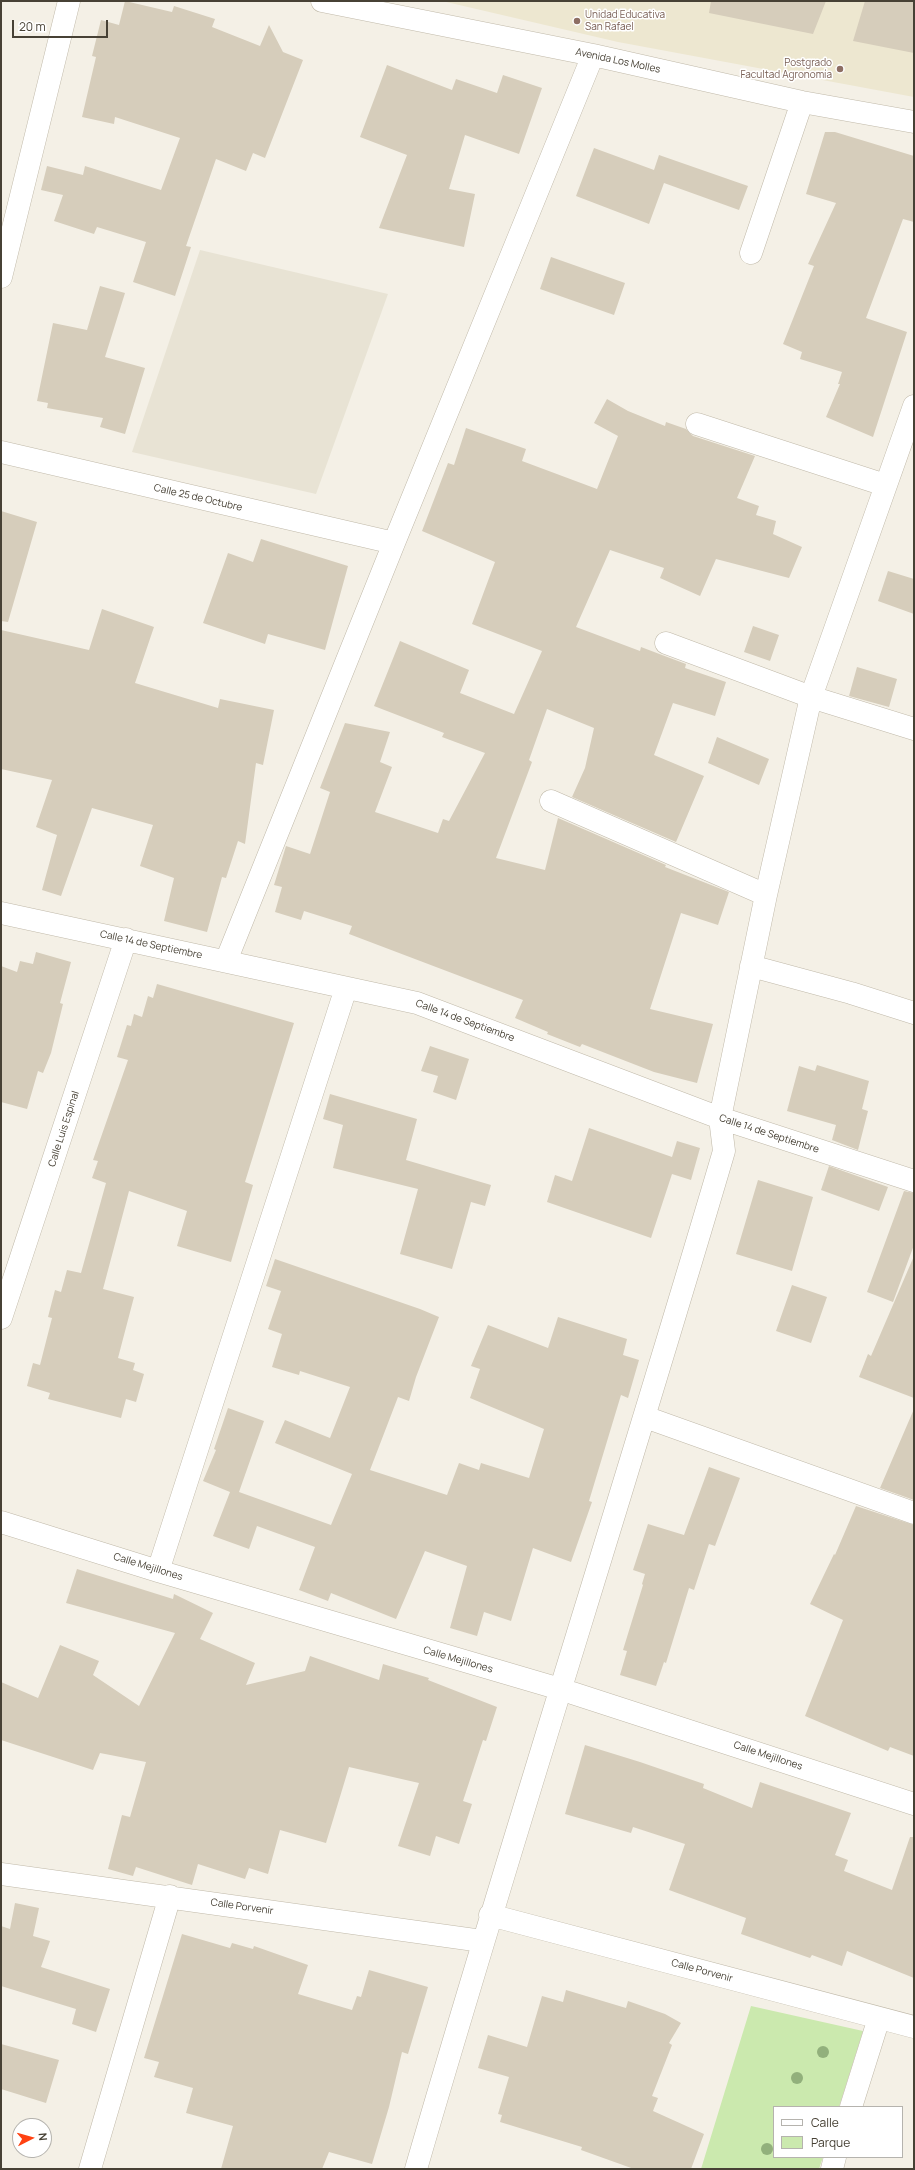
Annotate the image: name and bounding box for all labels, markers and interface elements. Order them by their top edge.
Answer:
place label: Unidad Educativa San Rafael [585,9,665,32]
scale bar [14,12,110,38]
marker: Unidad Educativa San Rafael [572,16,582,26]
text: 20 m [19,18,46,35]
street label: Avenida Los Molles [574,46,662,76]
place label: Postgrado Facultad Agronomía [740,57,832,80]
marker: Postgrado Facultad Agronomía [835,64,845,74]
street label: Calle 25 de Octubre [153,482,243,514]
street label: Calle 14 de Septiembre [99,928,203,962]
street label: Calle 14 de Septiembre [414,998,516,1044]
street label: Calle Luis Espinal [46,1090,82,1168]
street label: Calle 14 de Septiembre [718,1112,820,1156]
street label: Calle Mejillones [112,1551,184,1583]
street label: Calle Mejillones [422,1644,494,1676]
street label: Calle Mejillones [732,1739,804,1773]
street label: Calle Porvenir [210,1897,274,1917]
street label: Calle Porvenir [670,1957,734,1985]
legend [773,2106,903,2158]
text: Calle [811,2114,839,2131]
north arrow [12,2118,52,2158]
text: N [36,2132,51,2142]
text: Parque [811,2134,850,2151]

